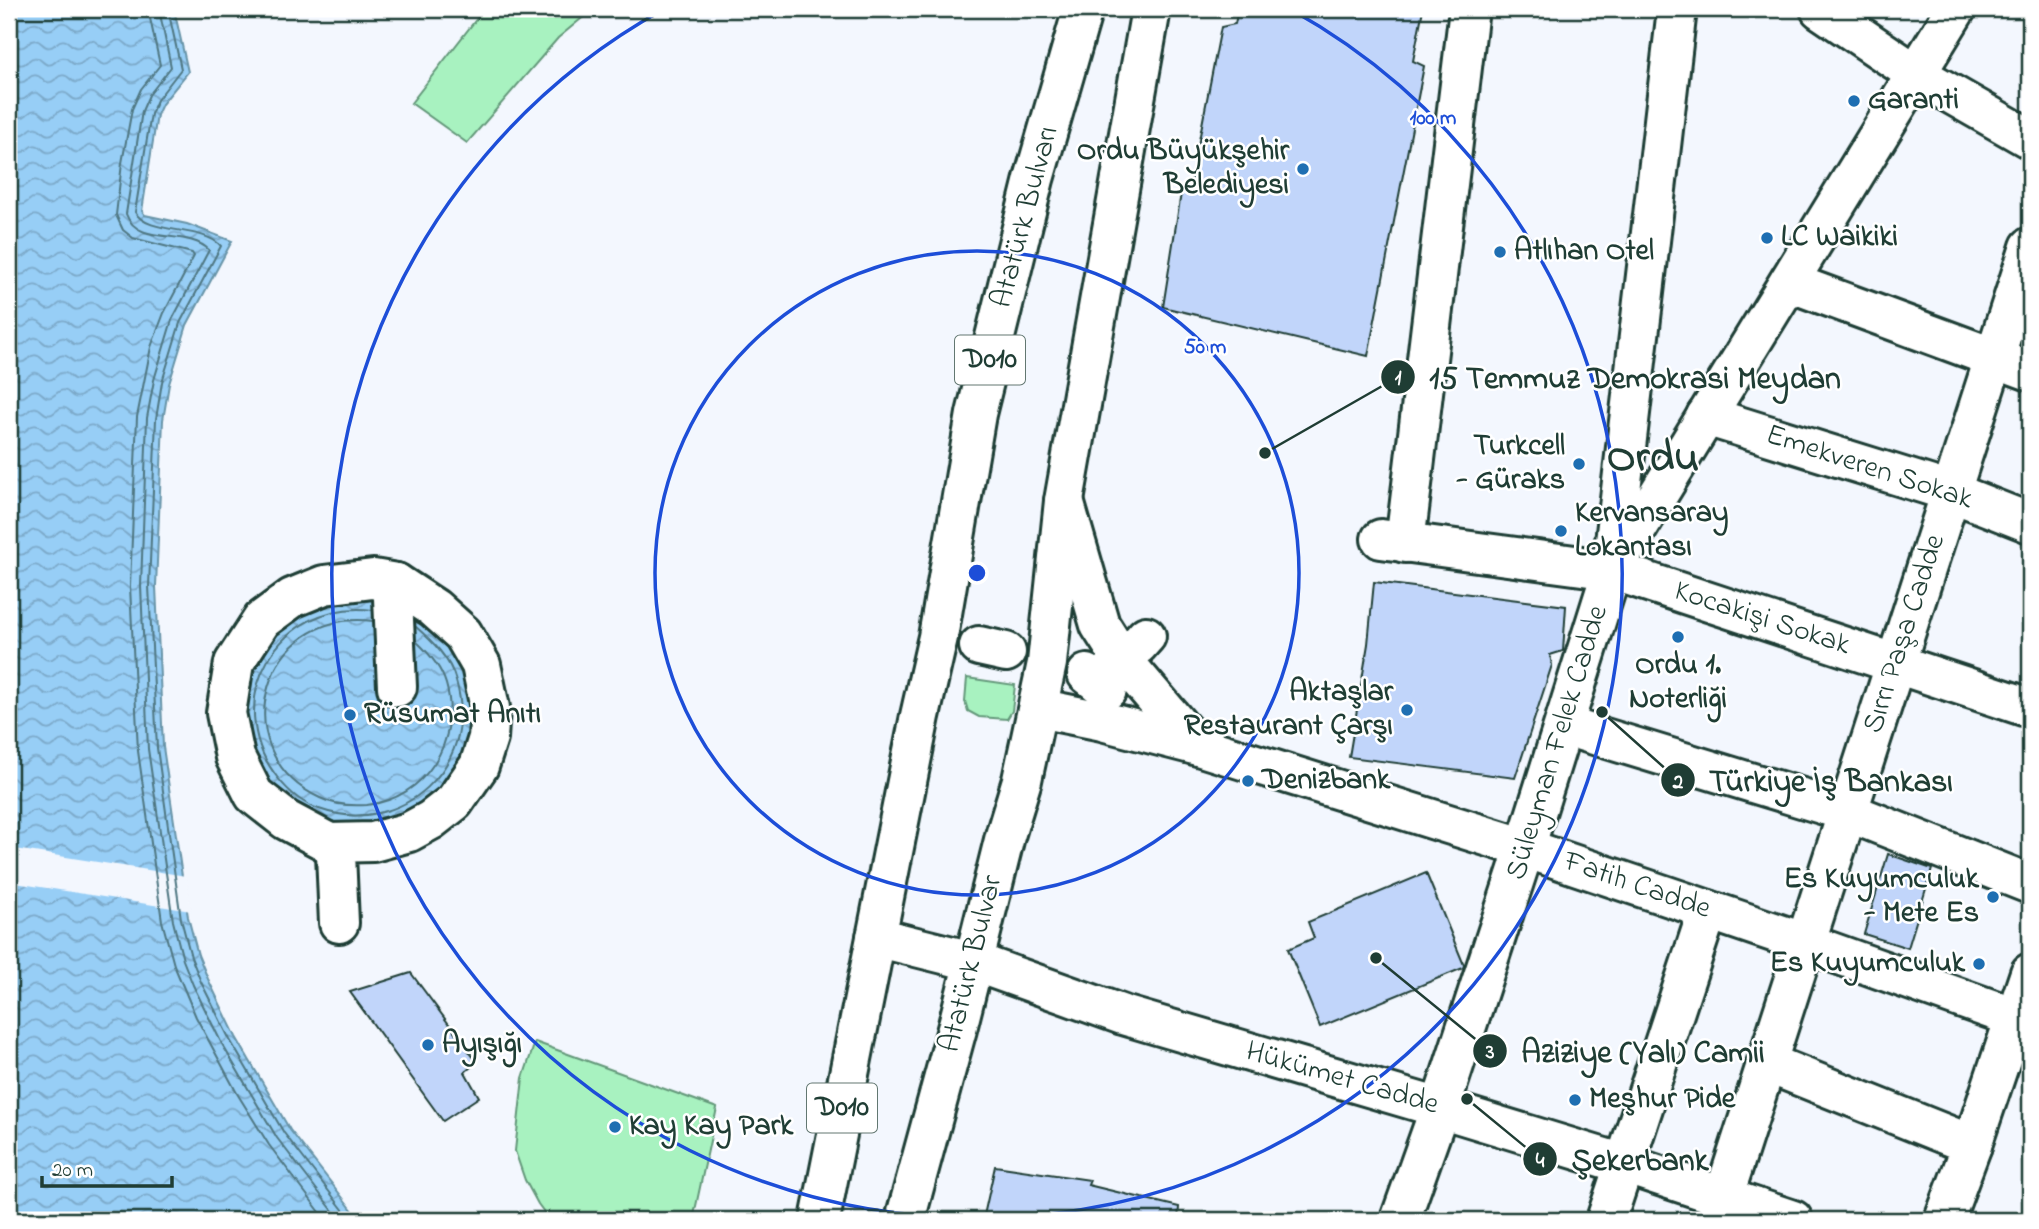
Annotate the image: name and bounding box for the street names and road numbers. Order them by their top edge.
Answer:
street label: Atatürk Bulvarı [981,121,1071,313]
road number: D010 [955,336,1025,384]
street label: Emekveren Sokak [1760,414,1979,522]
street label: Sırrı Paşa Cadde [1852,528,1958,739]
street label: Kocakişi Sokak [1668,570,1857,668]
street label: Süleyman Felek Cadde [1495,600,1621,886]
street label: Fatih Cadde [1557,840,1717,932]
street label: Atatürk Bulvar [929,870,1015,1057]
street label: Hükümet Cadde [1240,1030,1444,1128]
road number: D010 [807,1084,877,1132]

